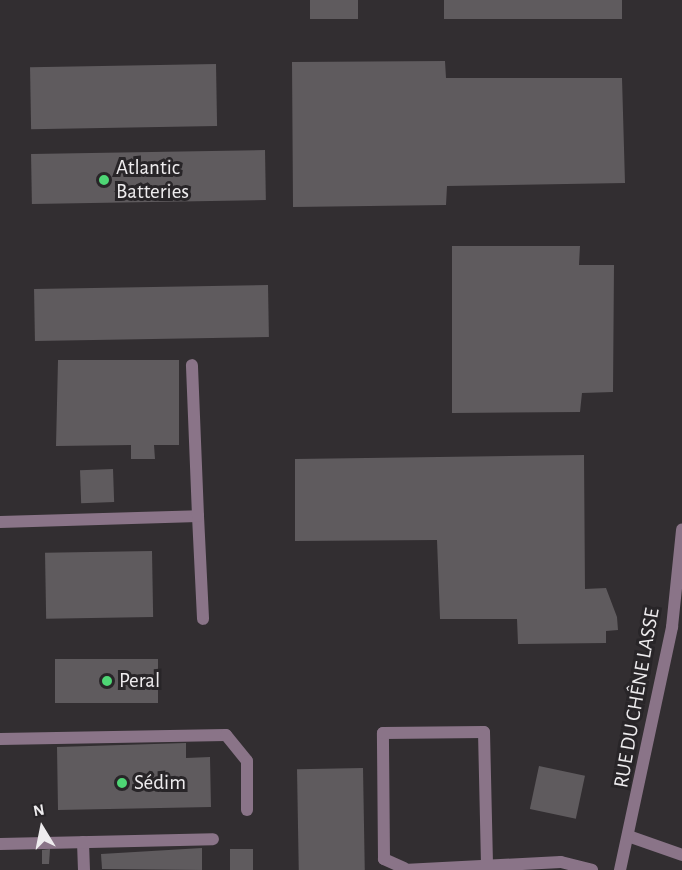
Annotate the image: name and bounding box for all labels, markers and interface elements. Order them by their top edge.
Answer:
place label: Atlantic Batteries [116,155,189,205]
marker: Atlantic Batteries [97,173,111,187]
street label: RUE DU CHÊNE LASSE [609,606,665,790]
place label: Peral [119,668,160,694]
marker: Peral [100,674,114,688]
place label: Sédim [134,770,186,796]
marker: Sédim [115,776,129,790]
north arrow [12,798,72,858]
text: N [32,801,46,819]

